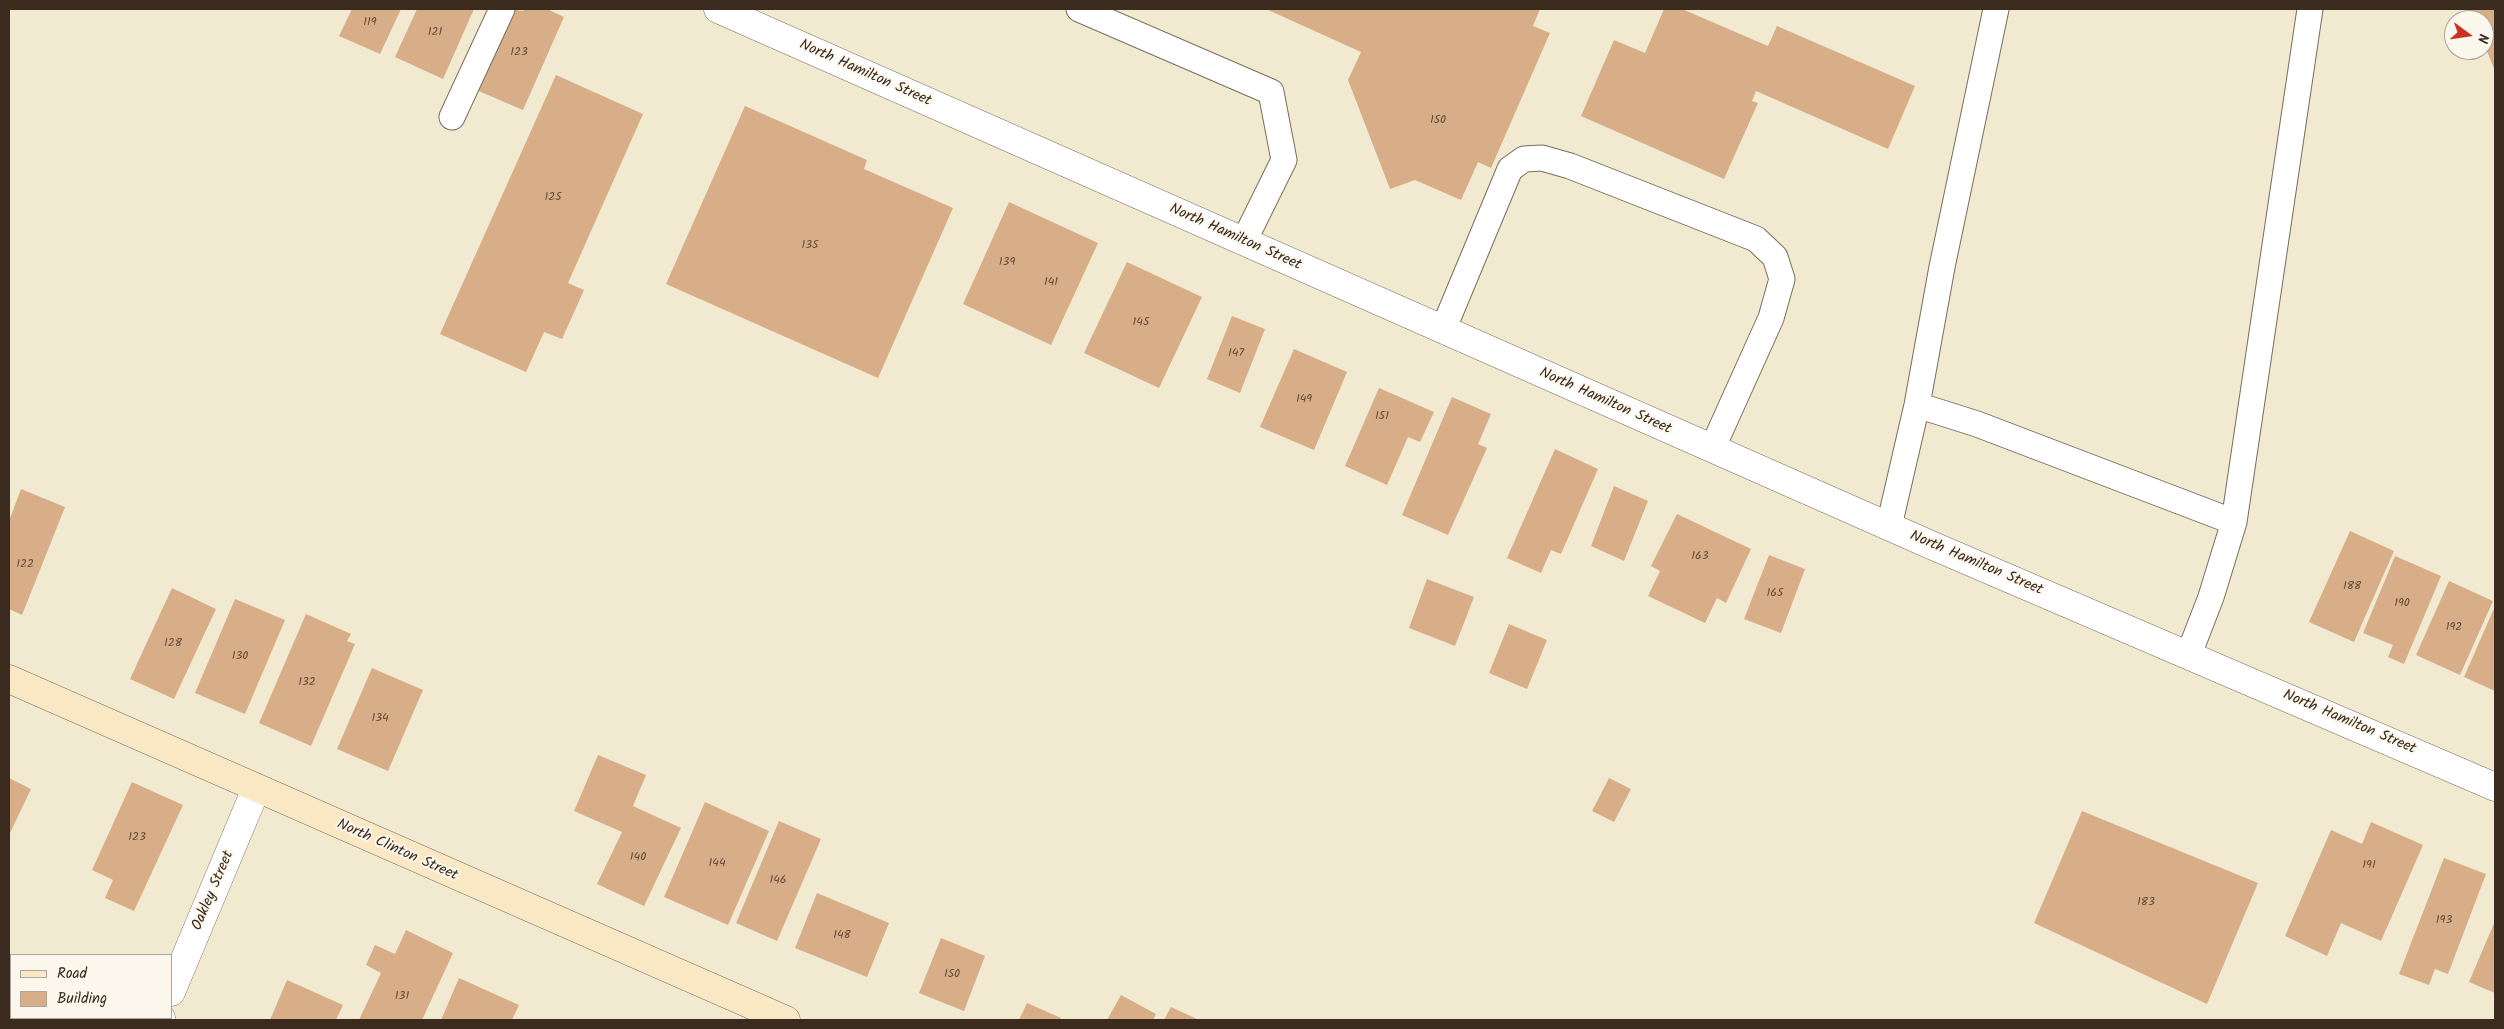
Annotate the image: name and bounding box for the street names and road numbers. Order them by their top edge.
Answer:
street label: North Hamilton Street [796,37,934,111]
street label: North Hamilton Street [1166,201,1304,275]
street label: North Hamilton Street [1536,365,1674,439]
street label: North Hamilton Street [1907,528,2045,600]
street label: North Hamilton Street [2280,687,2418,759]
street label: North Clinton Street [334,816,460,886]
street label: Oakley Street [189,848,239,934]

